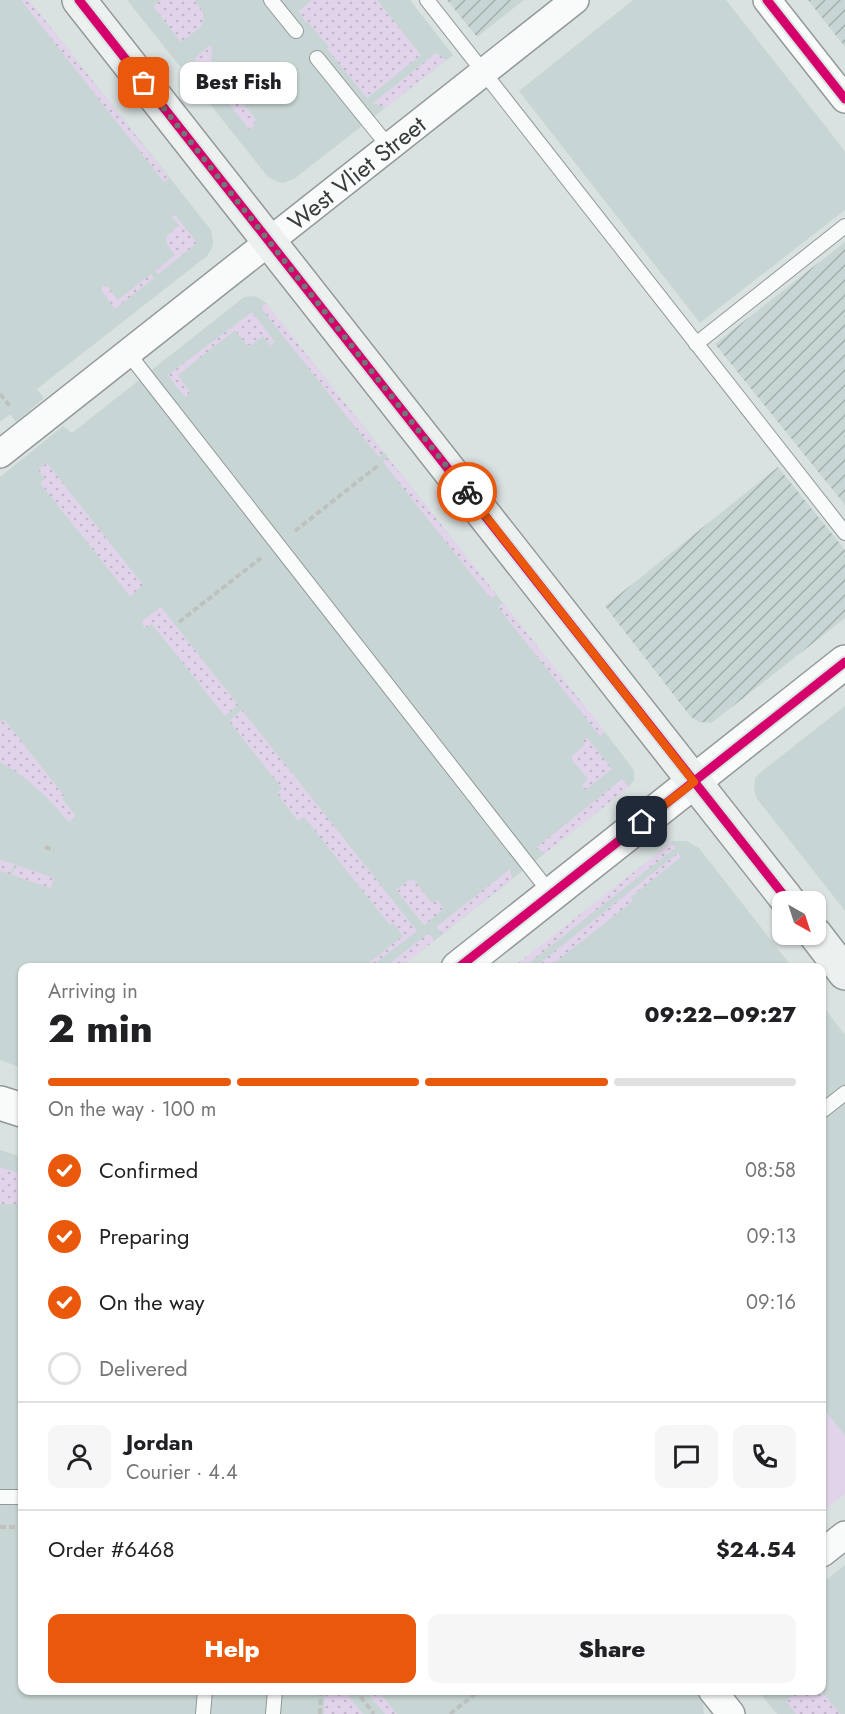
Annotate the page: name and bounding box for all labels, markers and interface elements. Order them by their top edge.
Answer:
pin [118,57,169,108]
callout: Best Fish [180,62,297,104]
icon: bag [127,66,160,99]
text: Best Fish [195,68,282,97]
street label: West Vliet Street [280,107,433,238]
courier [437,462,497,522]
icon: bike [451,476,484,509]
pin [616,796,667,847]
icon: home [625,805,658,838]
north arrow [772,891,826,945]
map controls [772,891,826,945]
text: Arriving in [48,977,138,1006]
text: 09:22–09:27 [645,998,796,1030]
text: 2 min [48,1000,153,1057]
text: On the way · 100 m [48,1095,216,1124]
icon: check [48,1154,81,1187]
text: Confirmed [99,1154,198,1186]
text: 08:58 [745,1156,796,1185]
icon: check [48,1220,81,1253]
text: Preparing [99,1220,190,1252]
text: 09:13 [747,1222,796,1251]
icon: check [48,1286,81,1319]
text: On the way [99,1286,204,1318]
text: 09:16 [746,1288,796,1317]
text: Delivered [99,1352,188,1384]
button: person [48,1425,111,1488]
button: chat [655,1425,718,1488]
button: phone [733,1425,796,1488]
text: Jordan [126,1426,193,1458]
text: Courier · 4.4 [126,1458,238,1487]
text: Order #6468 [48,1533,174,1565]
text: $24.54 [716,1533,796,1565]
button: Help [48,1614,416,1683]
button: Share [428,1614,796,1683]

